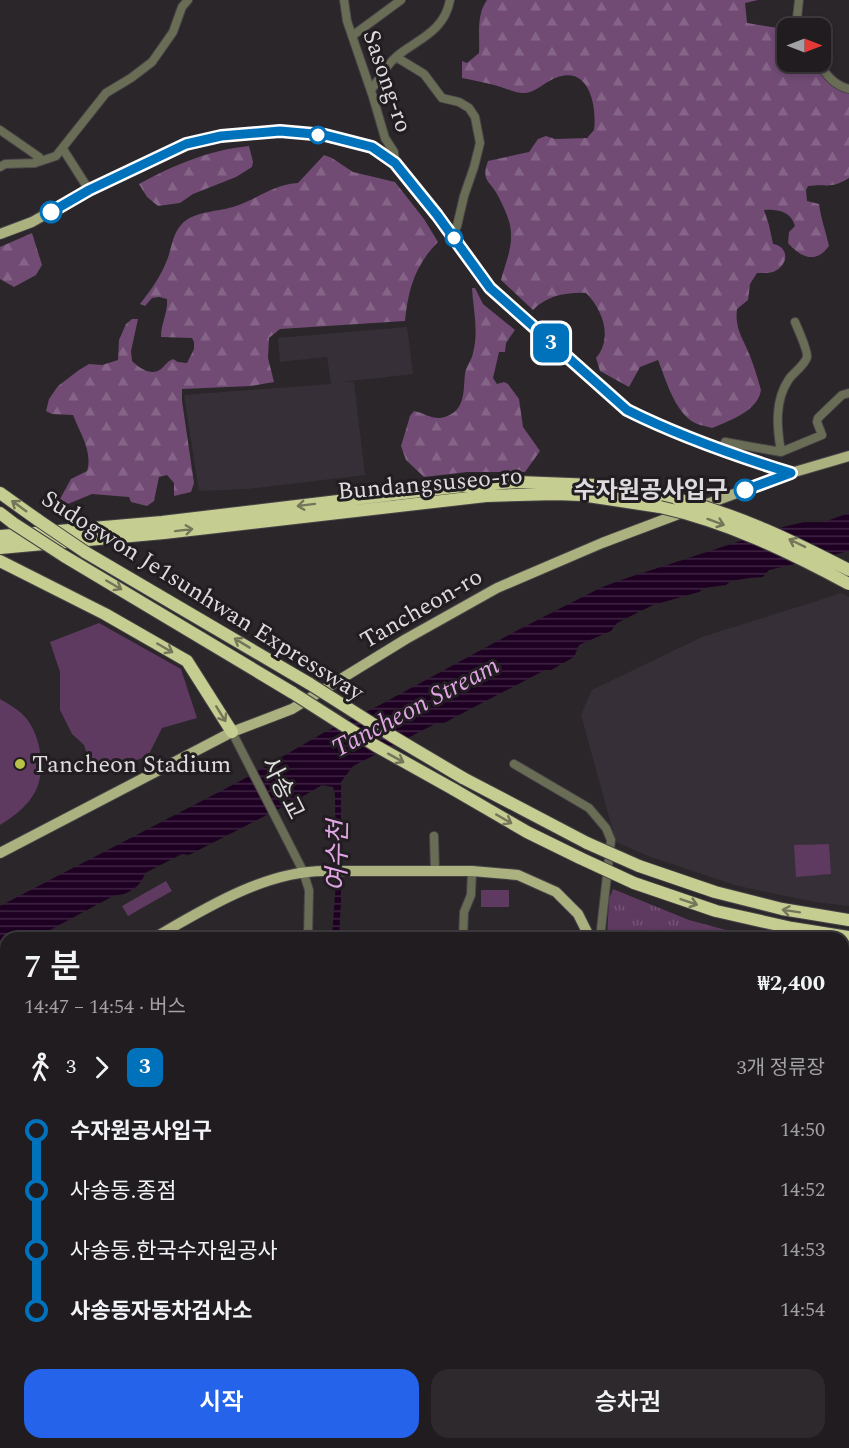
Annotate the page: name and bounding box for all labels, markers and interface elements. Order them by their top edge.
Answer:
north arrow [777,18,831,72]
map controls [777,18,831,72]
street label: Sasong-ro [353,25,421,138]
unlabelled marker [309,126,327,144]
unlabelled marker [40,201,62,223]
unlabelled marker [445,229,463,247]
line badge: 3 [532,324,570,362]
text: 3 [545,327,557,359]
street label: Bundangsuseo-ro [336,458,524,510]
place label: 수자원공사입구 [573,473,728,509]
marker: 수자원공사입구 [734,479,756,501]
street label: Sudogwon Je1sunhwan Expressway [34,481,372,711]
one-way arrow [11,500,27,512]
one-way arrow [297,500,317,511]
one-way arrow [706,518,725,529]
one-way arrow [173,525,193,536]
one-way arrow [789,537,807,549]
street label: Tancheon-ro [353,559,490,659]
one-way arrow [105,580,122,592]
one-way arrow [234,637,251,649]
one-way arrow [155,643,173,654]
water label: Tancheon Stream [324,646,507,768]
one-way arrow [214,706,227,723]
place label: Tancheon Stadium [32,747,231,783]
street label: 사송교 [251,751,313,826]
one-way arrow [387,752,404,764]
marker: Tancheon Stadium [13,757,27,771]
one-way arrow [495,813,512,825]
water label: 여수천 [317,817,359,892]
one-way arrow [679,897,698,908]
one-way arrow [782,905,802,916]
text: 7 분 [24,942,80,992]
text: ₩2,400 [757,967,825,1000]
text: 14:47 – 14:54 · 버스 [24,992,186,1022]
icon: walk [24,1051,57,1084]
icon: forward [85,1051,118,1084]
text: 3 [139,1051,151,1083]
text: 3 [66,1052,76,1082]
text: 3개 정류장 [736,1053,825,1083]
text: 수자원공사입구 [70,1115,212,1148]
text: 14:50 [780,1115,825,1145]
text: 사송동.종점 [70,1175,177,1208]
text: 14:52 [780,1175,825,1205]
text: 사송동.한국수자원공사 [70,1235,278,1268]
text: 14:53 [780,1235,825,1265]
text: 사송동자동차검사소 [70,1295,252,1328]
text: 14:54 [780,1295,825,1325]
button: 시작 [24,1369,419,1438]
button: 승차권 [431,1369,825,1438]

